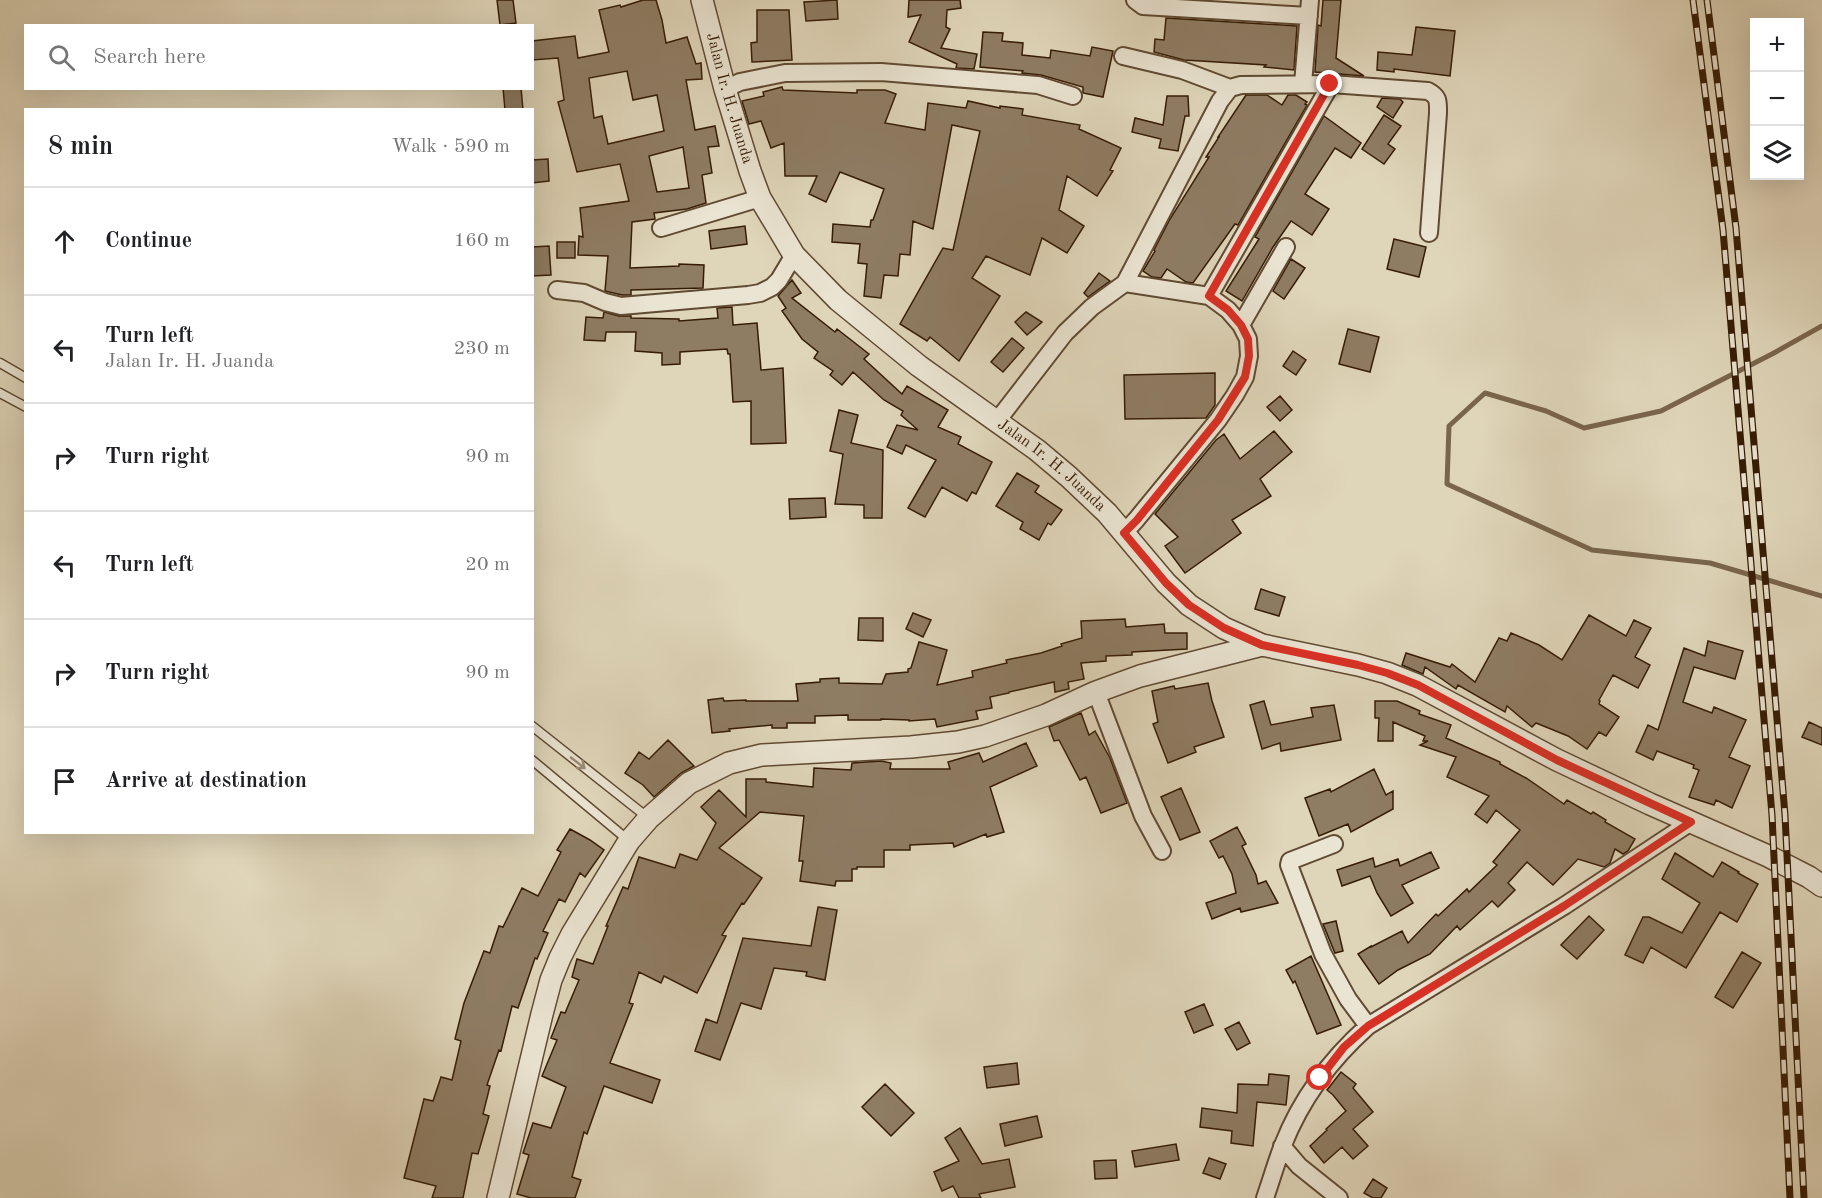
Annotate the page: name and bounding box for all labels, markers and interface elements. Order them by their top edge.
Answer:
map controls [1750,18,1804,180]
button: + [1750,18,1804,72]
search box [24,24,534,90]
street label: Jalan Ir. H. Juanda [703,31,755,166]
icon: search [45,41,78,74]
text: Search here [93,46,206,68]
route end [1316,70,1342,96]
button: − [1750,72,1804,126]
button: layers [1750,126,1804,180]
text: 8 min [48,134,113,160]
text: Walk · 590 m [391,137,510,157]
icon: ahead [48,225,81,258]
text: Continue [105,230,192,252]
text: 160 m [454,231,510,251]
text: Turn left [105,325,194,347]
icon: left [48,333,81,366]
text: 230 m [454,339,510,359]
text: Jalan Ir. H. Juanda [105,352,274,372]
street label: Jalan Ir. H. Juanda [994,416,1108,515]
icon: right [48,441,81,474]
text: Turn right [105,446,209,468]
text: 90 m [465,447,510,467]
icon: left [48,549,81,582]
text: Turn left [105,554,194,576]
text: 20 m [465,555,510,575]
icon: right [48,657,81,690]
text: Turn right [105,662,209,684]
text: 90 m [465,663,510,683]
one-way arrow [570,756,586,769]
icon: arrive [48,765,81,798]
text: Arrive at destination [105,770,307,792]
route start [1306,1064,1332,1090]

